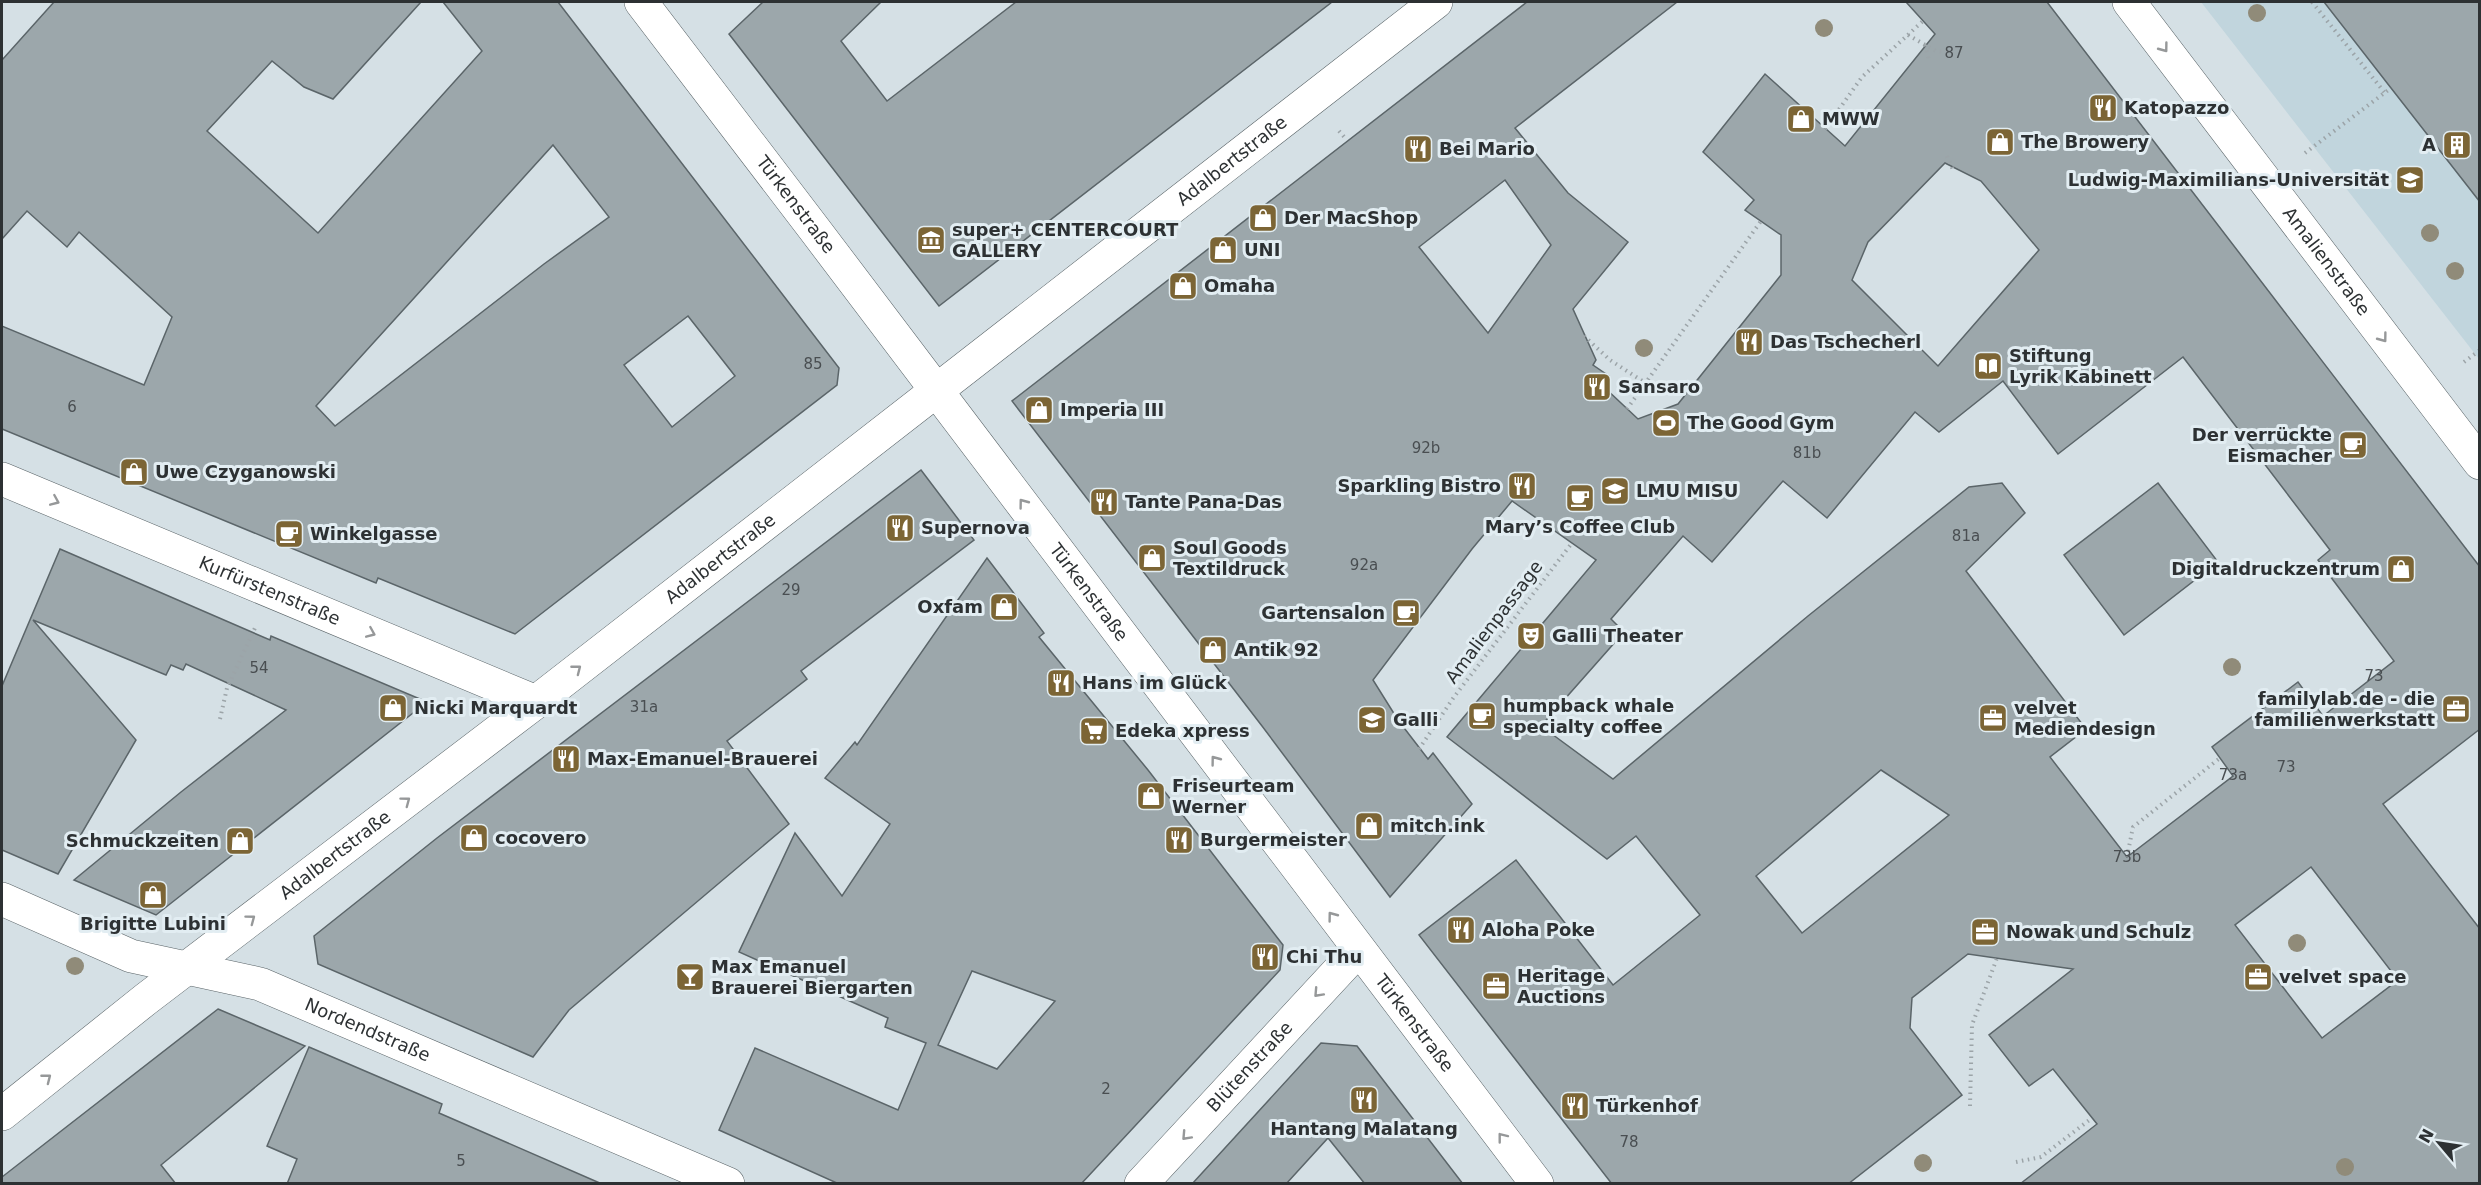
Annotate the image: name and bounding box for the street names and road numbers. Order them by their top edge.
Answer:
street label: Adalbertstraße [1172,111,1291,210]
street label: Türkenstraße [752,151,840,257]
street label: Amalienstraße [2279,203,2375,319]
street label: Adalbertstraße [661,509,779,608]
street label: Türkenstraße [1045,538,1133,645]
street label: Kurfürstenstraße [196,551,344,629]
street label: Amalienpassage [1441,556,1547,687]
street label: Adalbertstraße [275,806,394,903]
street label: Türkenstraße [1370,969,1458,1076]
street label: Nordendstraße [302,993,434,1066]
street label: Blütenstraße [1202,1017,1296,1116]

